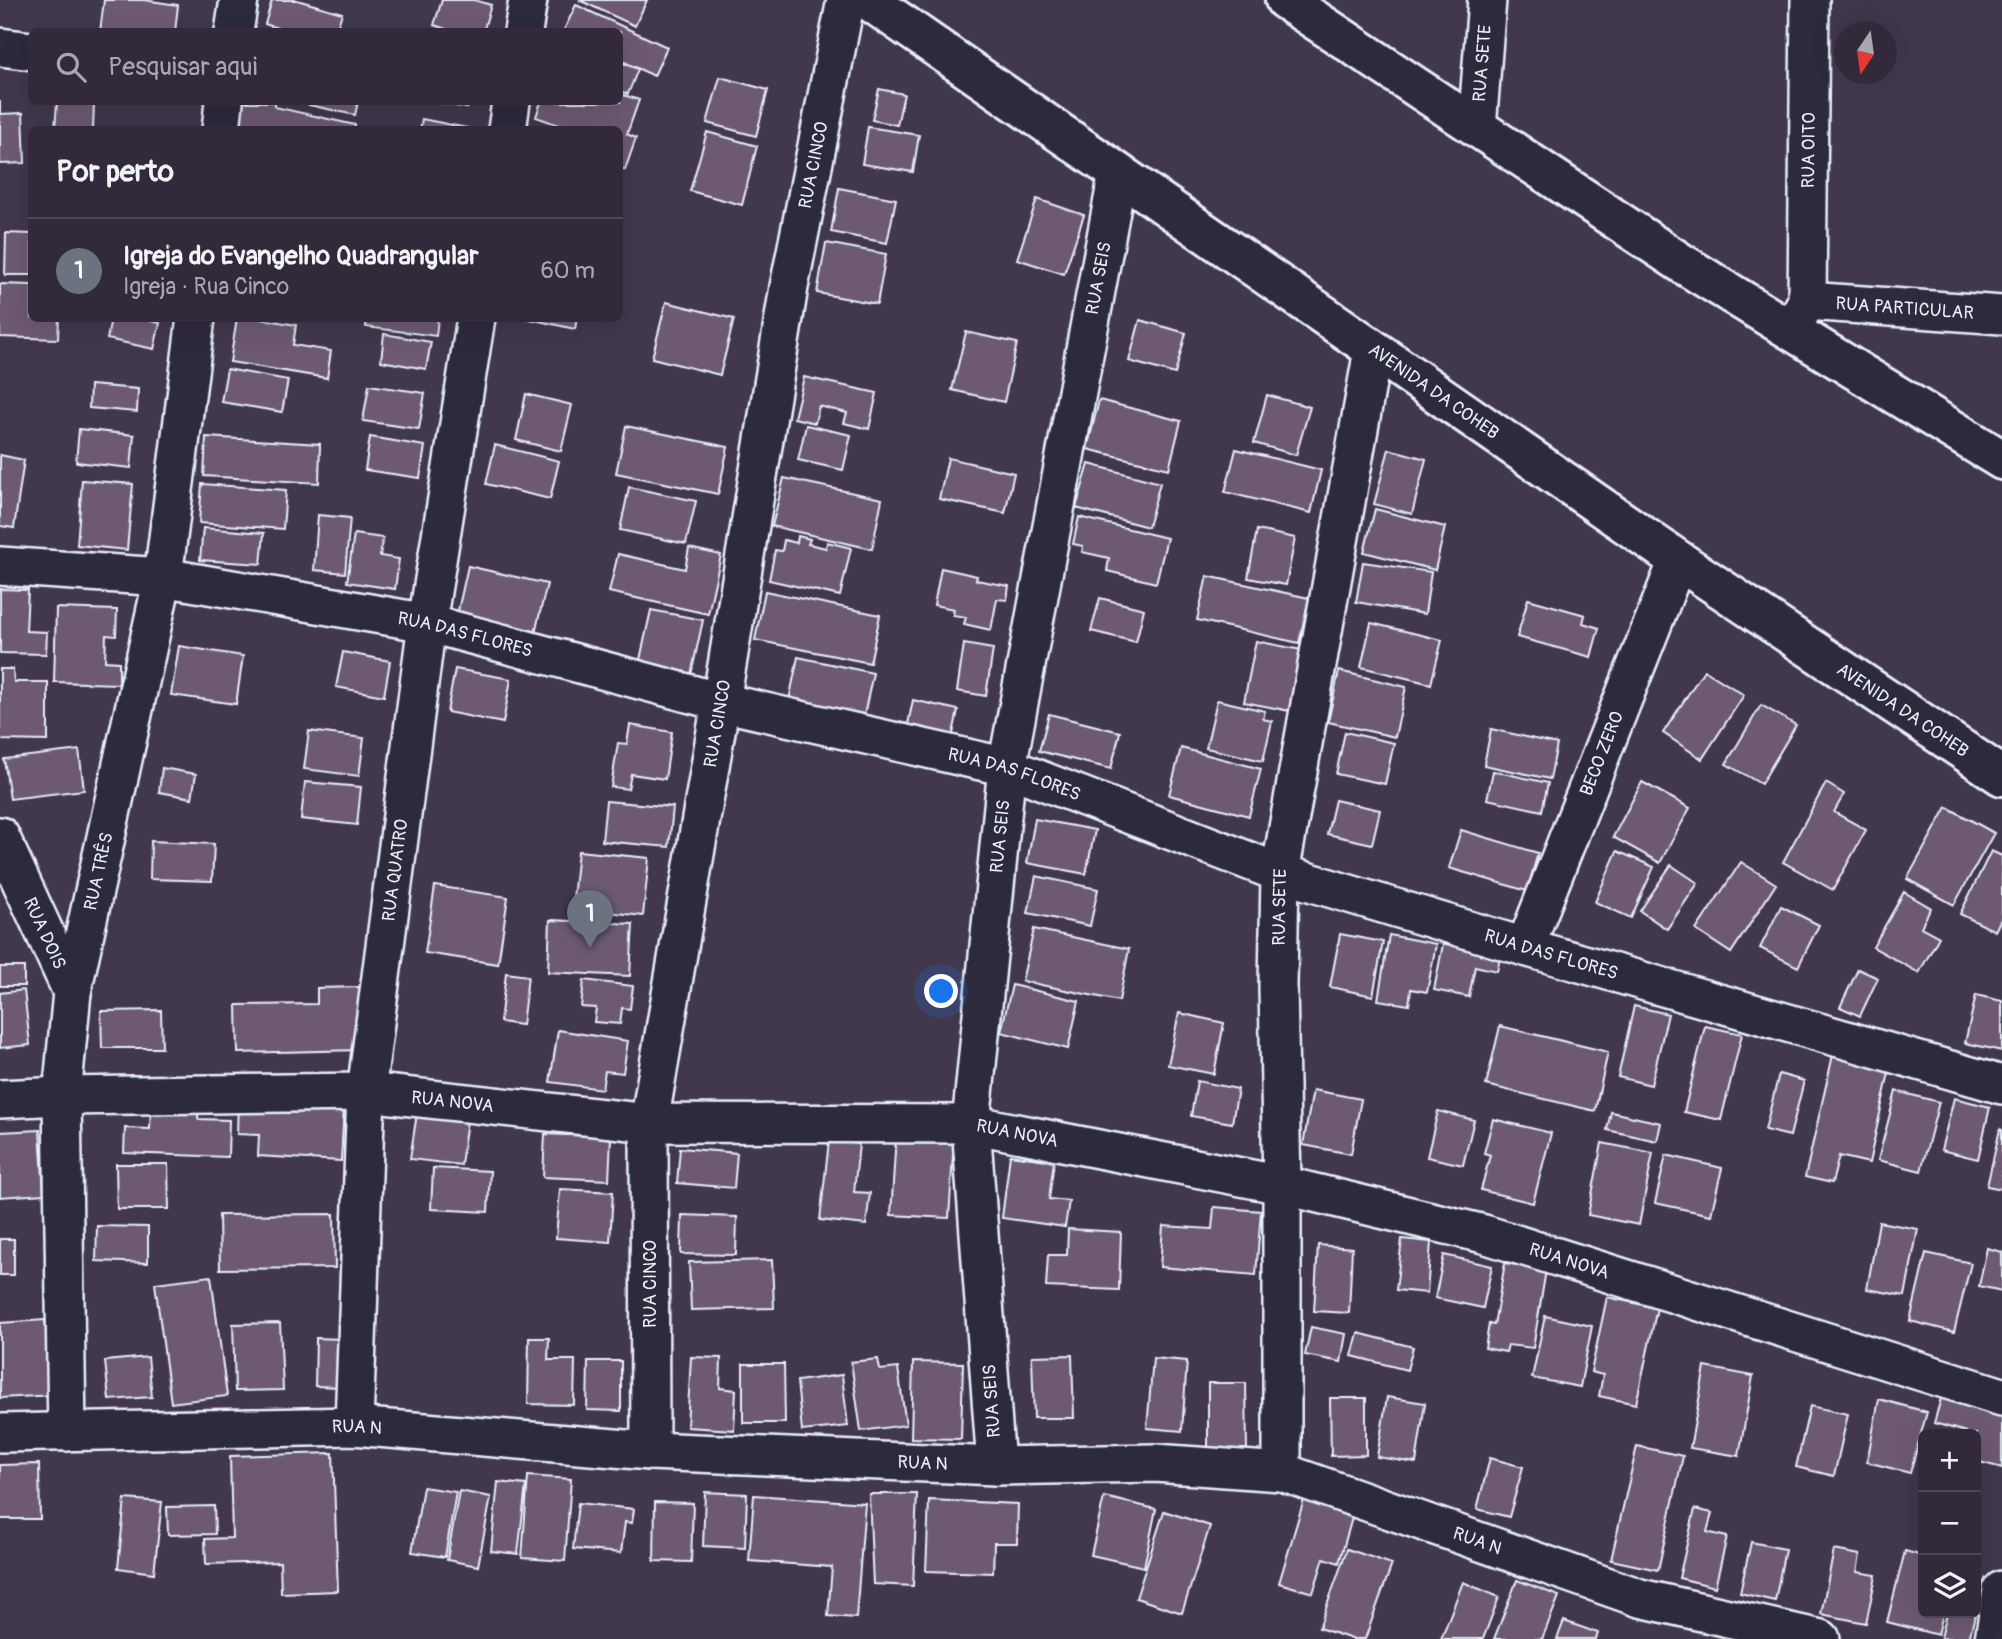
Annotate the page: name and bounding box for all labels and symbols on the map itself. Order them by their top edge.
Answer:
north arrow [1834,21,1897,84]
street label: RUA SETE [1468,24,1497,103]
street label: RUA OITO [1797,112,1820,188]
street label: RUA CINCO [793,120,833,210]
street label: RUA SEIS [1080,240,1116,316]
street label: RUA PARTICULAR [1835,292,1975,324]
street label: AVENIDA DA COHEB [1364,338,1504,444]
street label: RUA DAS FLORES [396,607,535,662]
street label: AVENIDA DA COHEB [1833,658,1973,762]
street label: RUA CINCO [699,678,736,769]
street label: BECO ZERO [1574,708,1628,799]
street label: RUA DAS FLORES [946,742,1084,806]
street label: RUA SEIS [985,799,1015,874]
street label: RUA QUATRO [377,818,413,923]
street label: RUA TRÊS [79,830,118,912]
street label: RUA SETE [1267,868,1292,946]
pin: 1 [567,890,613,948]
street label: RUA DOIS [18,894,71,973]
street label: RUA DAS FLORES [1482,924,1621,985]
your location [924,974,958,1008]
street label: RUA NOVA [410,1086,495,1117]
street label: RUA NOVA [975,1114,1060,1152]
street label: RUA NOVA [1526,1237,1612,1284]
street label: RUA CINCO [639,1240,662,1328]
street label: RUA SEIS [978,1364,1006,1438]
street label: RUA N [332,1414,383,1440]
street label: RUA N [897,1450,948,1475]
street label: RUA N [1450,1522,1505,1560]

